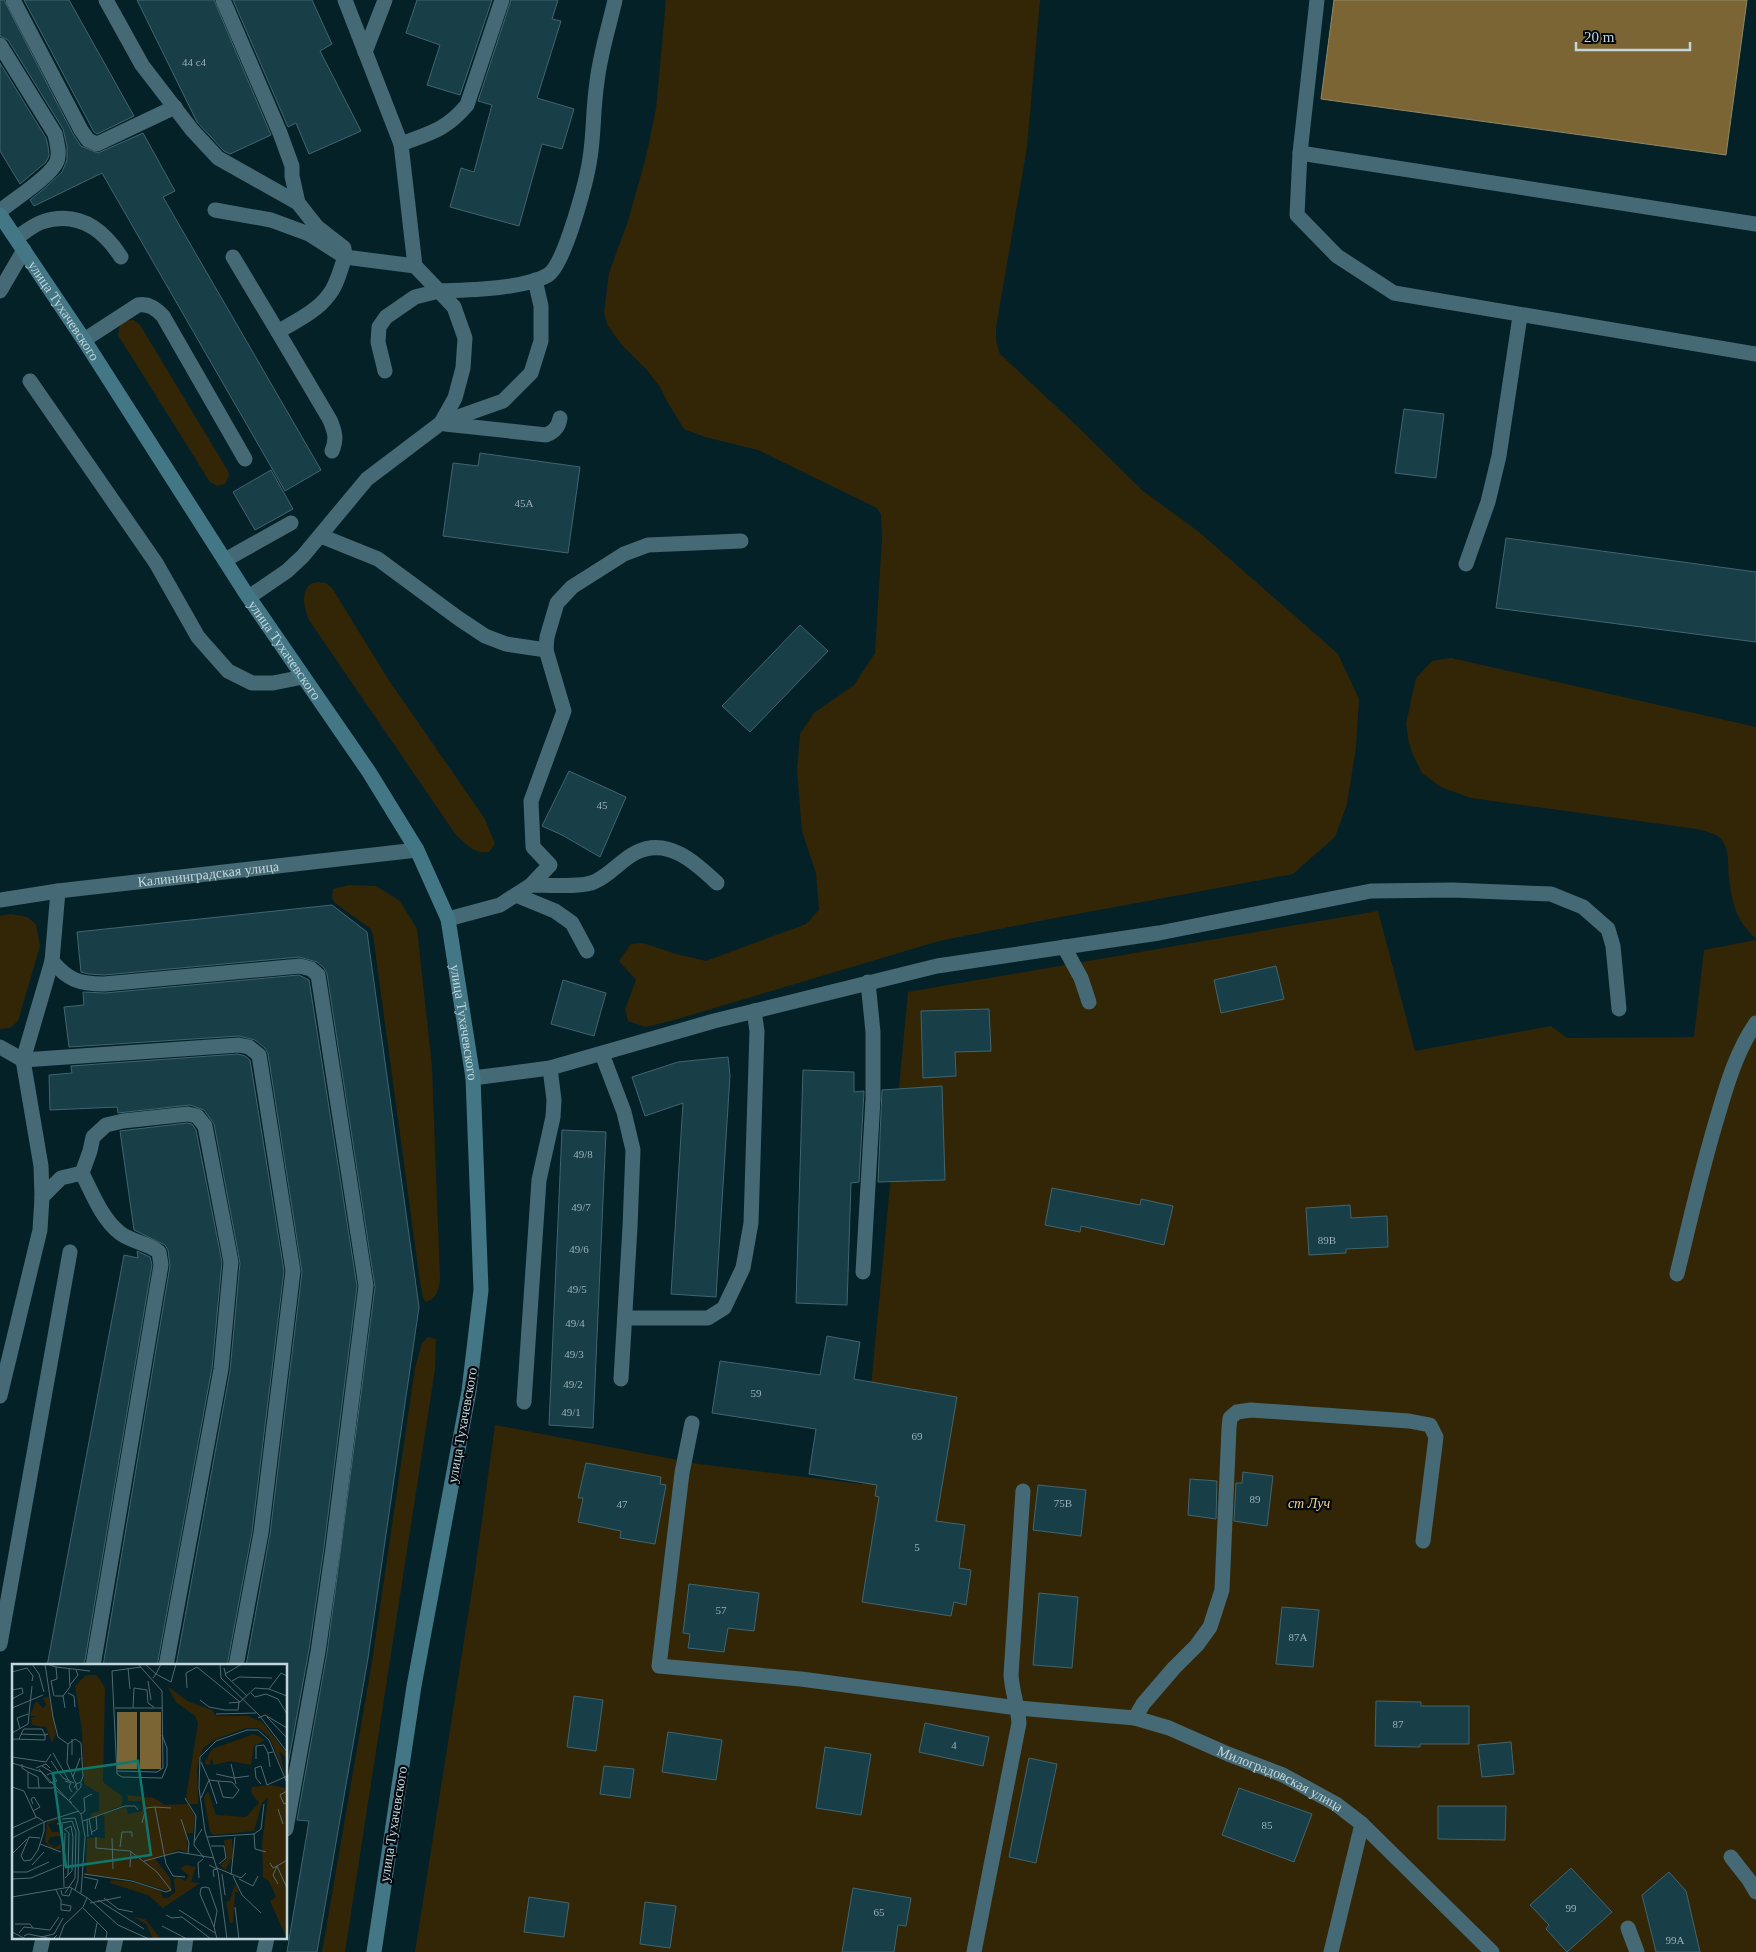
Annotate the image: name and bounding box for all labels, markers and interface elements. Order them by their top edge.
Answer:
scale bar [1576,20,1690,52]
text: 20 m [1584,29,1615,45]
house number: 44 с4 [182,56,207,68]
street label: улица Тухачевского [25,258,102,364]
house number: 45А [515,497,534,509]
street label: улица Тухачевского [245,598,324,703]
house number: 45 [597,799,608,811]
street label: Калининградская улица [137,859,281,890]
street label: улица Тухачевского [447,963,480,1081]
house number: 49/8 [573,1148,593,1160]
house number: 49/7 [571,1201,591,1213]
house number: 89В [1318,1234,1336,1246]
house number: 49/6 [569,1243,589,1255]
house number: 49/5 [567,1283,587,1295]
house number: 49/4 [565,1317,585,1329]
house number: 49/3 [564,1348,584,1360]
street label: улица Тухачевского [445,1366,480,1484]
house number: 49/2 [563,1378,583,1390]
house number: 59 [751,1387,762,1399]
house number: 49/1 [561,1406,581,1418]
house number: 69 [912,1430,923,1442]
house number: 89 [1250,1493,1261,1505]
park label: ст Луч [1288,1496,1330,1511]
house number: 75В [1054,1497,1072,1509]
house number: 47 [617,1498,628,1510]
house number: 5 [914,1541,920,1553]
house number: 57 [716,1604,727,1616]
house number: 87А [1289,1631,1308,1643]
inset map [12,1664,288,1940]
house number: 87 [1393,1718,1404,1730]
house number: 4 [951,1739,957,1751]
street label: Милоградовская улица [1215,1743,1346,1815]
street label: улица Тухачевского [377,1765,410,1883]
house number: 85 [1262,1819,1273,1831]
house number: 99 [1566,1902,1577,1914]
house number: 65 [874,1906,885,1918]
house number: 99А [1666,1934,1685,1946]

